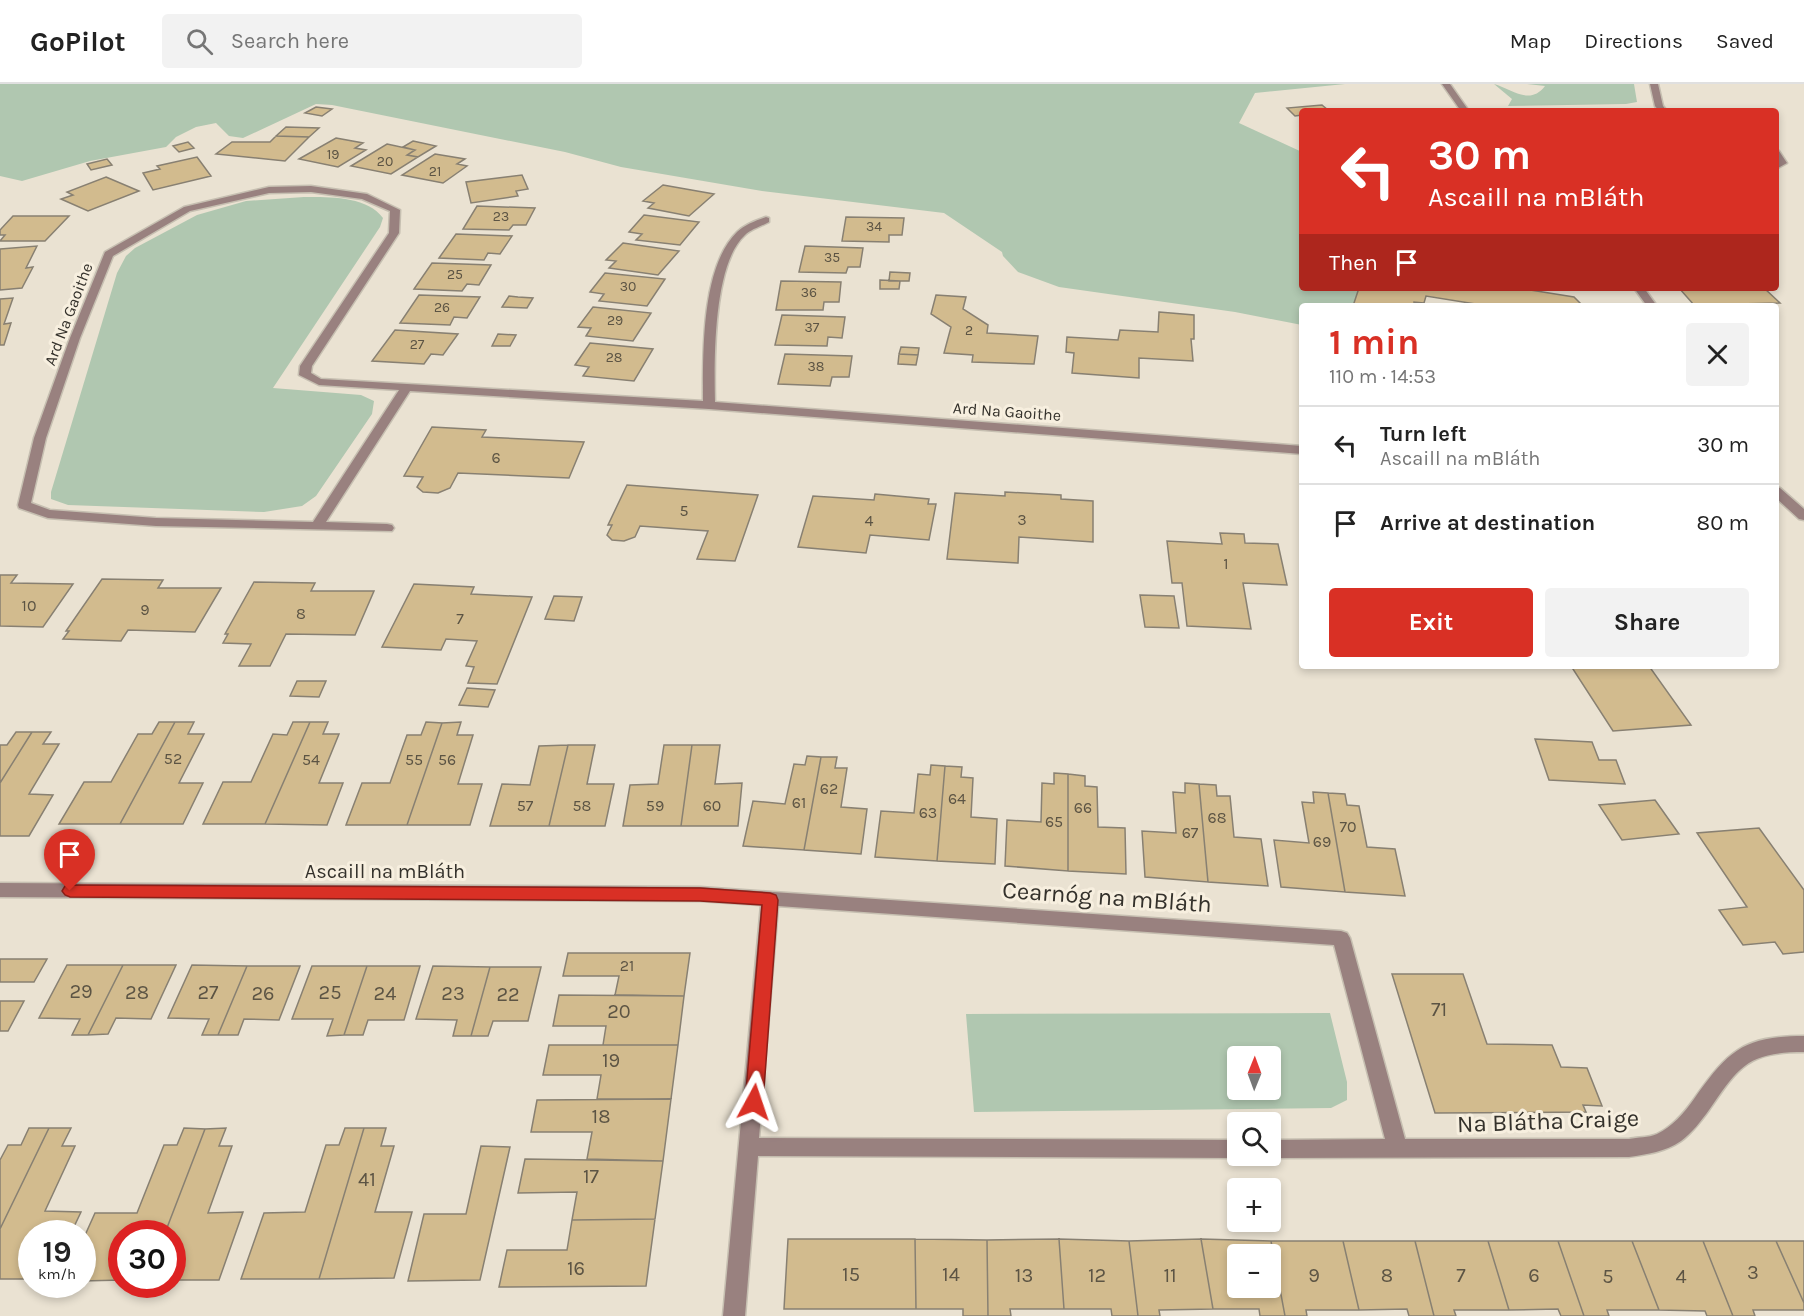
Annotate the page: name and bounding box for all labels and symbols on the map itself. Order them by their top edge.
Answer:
house number: 19 [327,146,339,163]
house number: 20 [377,153,393,170]
house number: 21 [429,163,441,180]
house number: 23 [493,208,509,225]
house number: 34 [866,218,882,235]
house number: 35 [824,249,840,266]
street label: Ard Na Gaoithe [40,260,97,368]
house number: 25 [447,266,463,283]
house number: 30 [620,278,636,295]
house number: 36 [801,284,817,301]
house number: 26 [434,299,450,316]
house number: 29 [607,312,623,329]
house number: 37 [805,319,820,336]
house number: 2 [965,322,973,339]
house number: 27 [410,336,425,353]
house number: 28 [606,349,622,366]
house number: 38 [808,358,824,375]
street label: Ard Na Gaoithe [952,398,1062,425]
house number: 6 [491,448,501,467]
house number: 5 [679,501,689,520]
house number: 3 [1017,510,1027,529]
house number: 4 [865,511,874,530]
house number: 1 [1223,554,1229,573]
house number: 10 [22,596,36,615]
house number: 9 [140,600,150,619]
house number: 8 [296,604,306,623]
house number: 7 [456,609,464,628]
house number: 52 [164,749,182,768]
house number: 54 [302,750,320,769]
house number: 55 [405,750,423,769]
house number: 56 [438,750,456,769]
house number: 62 [820,779,838,798]
house number: 64 [948,789,966,808]
house number: 61 [792,793,806,812]
house number: 57 [517,796,534,815]
house number: 58 [573,796,591,815]
house number: 59 [646,796,664,815]
house number: 60 [703,796,721,815]
house number: 66 [1074,798,1092,817]
house number: 63 [919,803,937,822]
house number: 68 [1208,808,1227,827]
house number: 65 [1045,812,1063,831]
house number: 70 [1339,817,1357,836]
house number: 67 [1182,823,1199,842]
pin [44,829,95,891]
house number: 69 [1313,832,1331,851]
street label: Ascaill na mBláth [305,860,465,883]
street label: Cearnóg na mBláth [1001,876,1213,918]
house number: 21 [620,956,634,975]
house number: 29 [69,980,93,1003]
house number: 28 [125,981,149,1004]
house number: 27 [198,981,219,1004]
house number: 25 [319,981,341,1004]
house number: 26 [251,982,275,1005]
house number: 24 [374,982,396,1005]
house number: 23 [441,982,465,1005]
house number: 22 [496,983,520,1006]
house number: 71 [1431,998,1447,1021]
house number: 20 [607,1000,631,1023]
north arrow [1227,1046,1281,1100]
house number: 19 [602,1049,620,1072]
position arrow [722,1070,786,1134]
street label: Na Blátha Craige [1456,1104,1640,1138]
house number: 18 [592,1105,610,1128]
house number: 17 [583,1165,600,1188]
house number: 41 [358,1168,376,1191]
speed limit sign: 30 [108,1220,186,1298]
house number: 16 [567,1257,585,1280]
house number: 3 [1747,1261,1759,1284]
house number: 15 [842,1263,860,1286]
house number: 14 [942,1263,960,1286]
house number: 13 [1015,1264,1033,1287]
house number: 12 [1088,1264,1106,1287]
house number: 11 [1163,1264,1177,1287]
house number: 9 [1308,1264,1320,1287]
house number: 8 [1381,1264,1393,1287]
house number: 7 [1456,1264,1466,1287]
house number: 6 [1528,1264,1540,1287]
house number: 5 [1602,1265,1614,1288]
house number: 4 [1675,1265,1687,1288]

